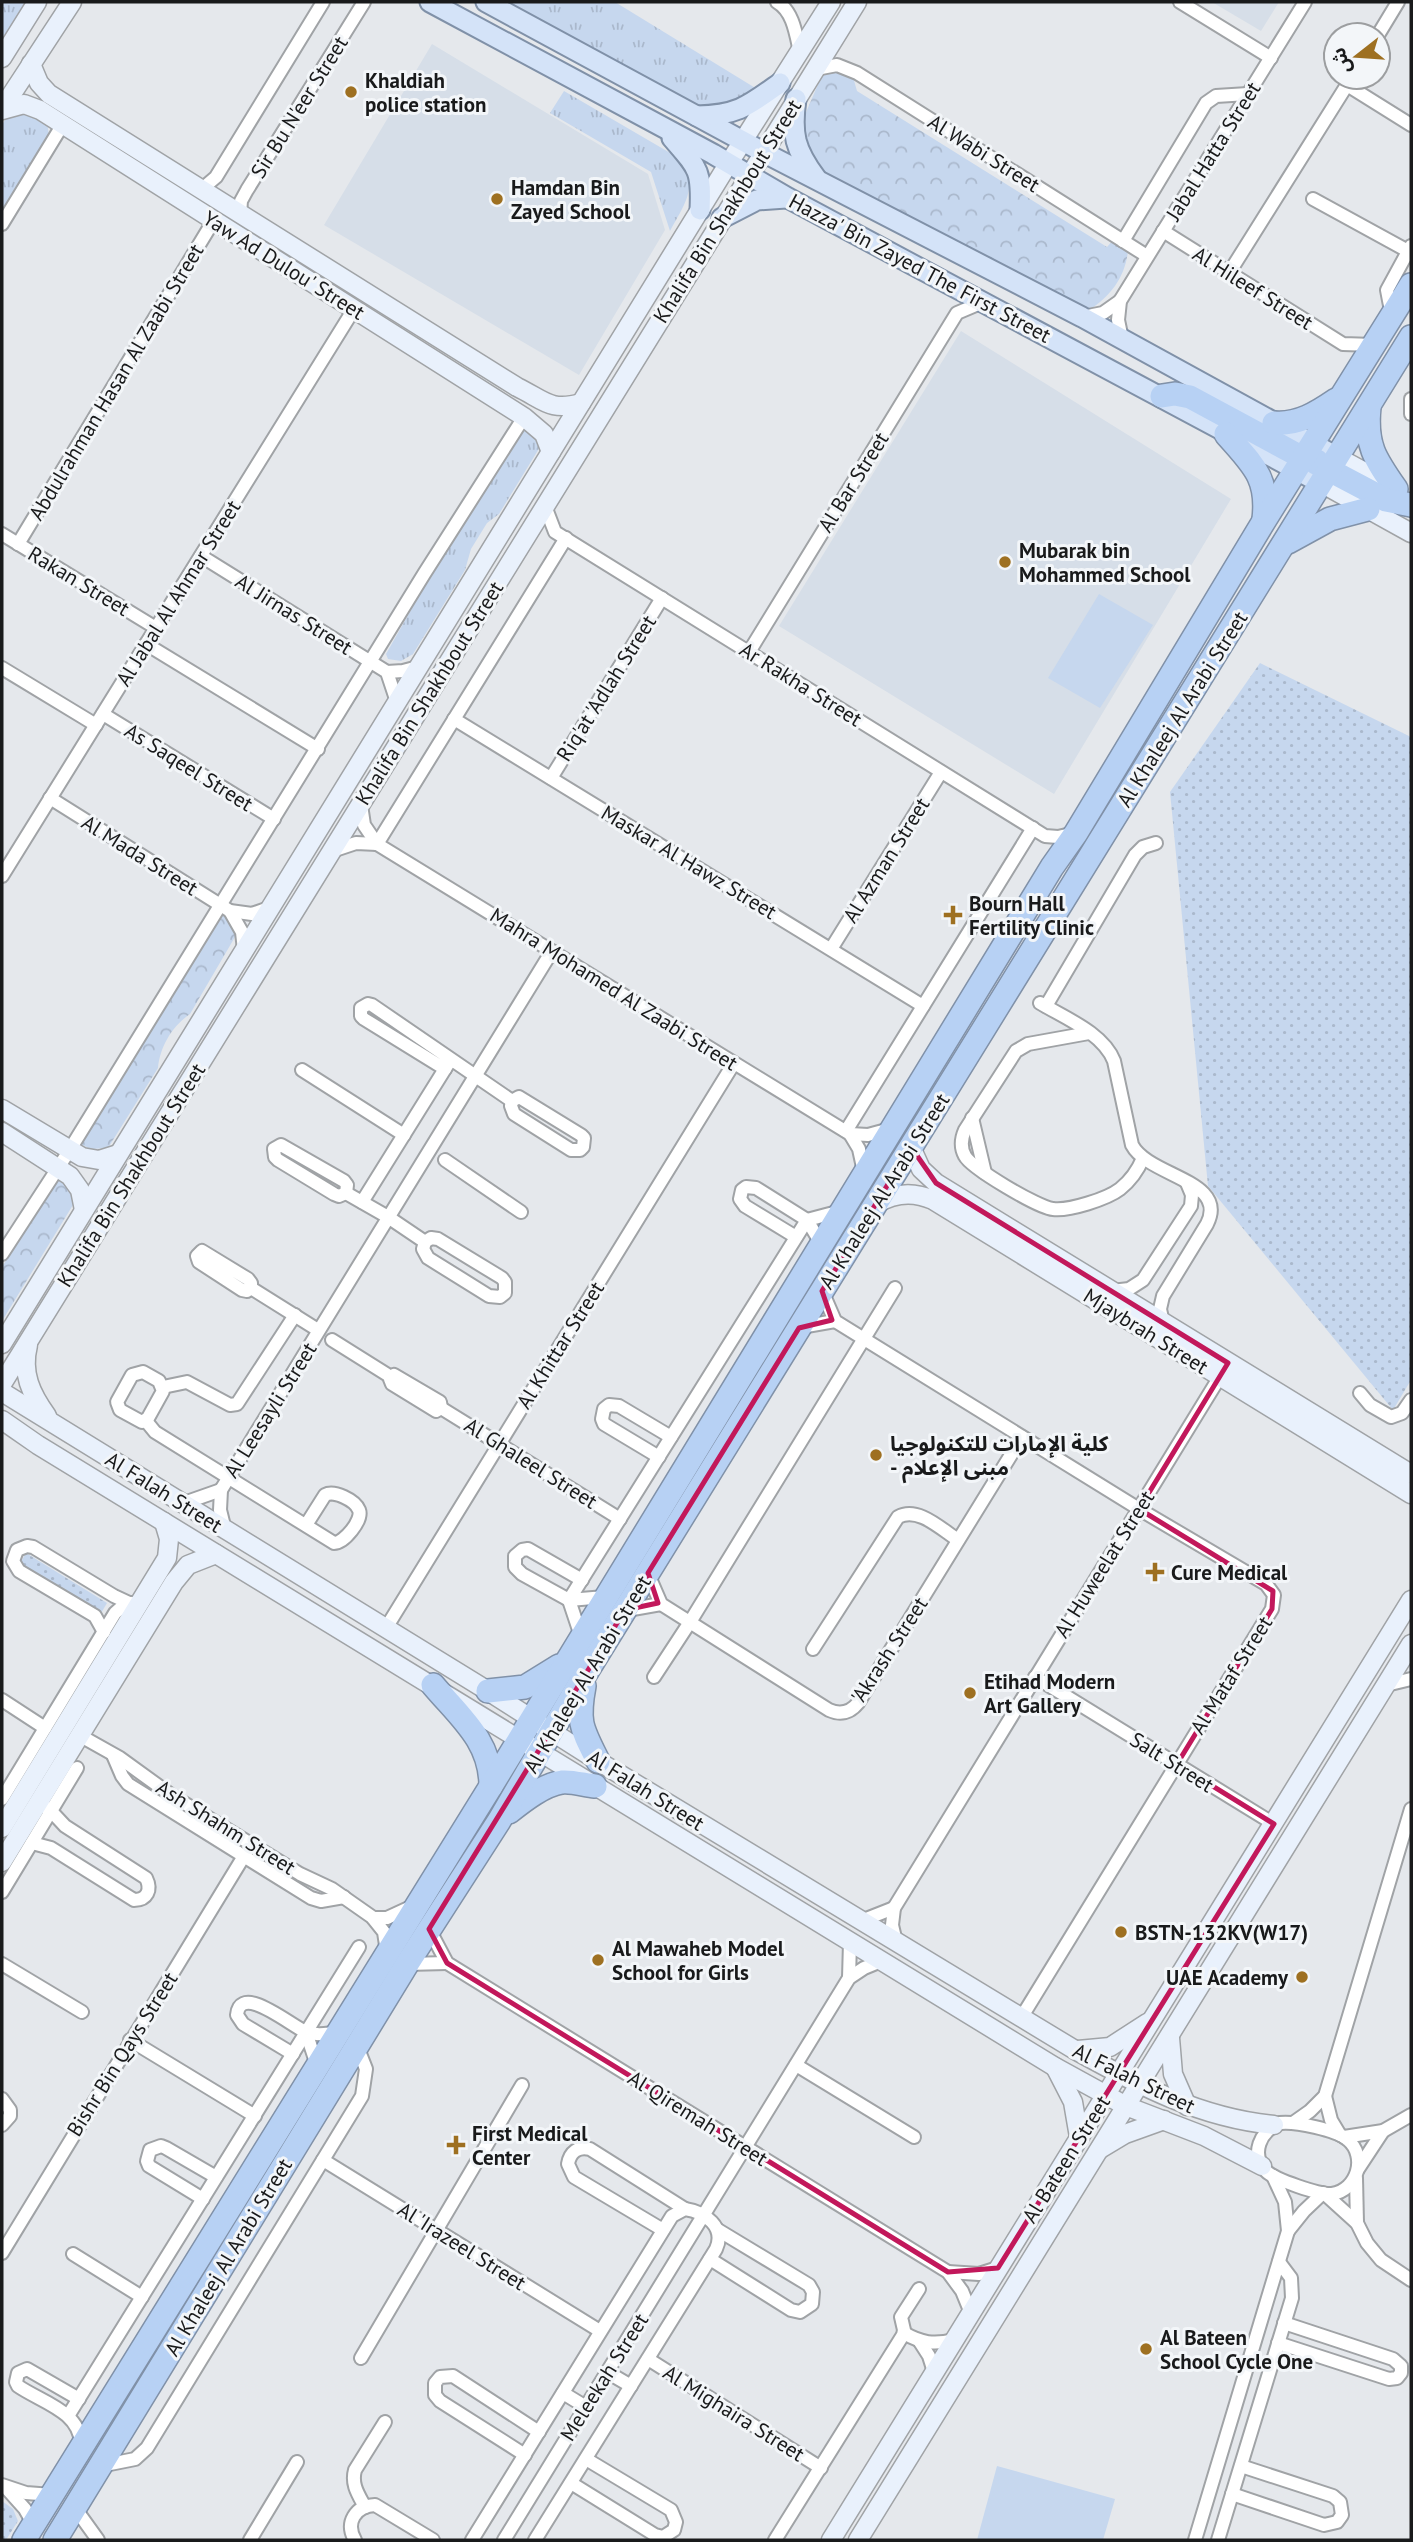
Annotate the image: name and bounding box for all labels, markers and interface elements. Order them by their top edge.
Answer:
north arrow [1322,21,1392,91]
street label: Sir Bu N'eer Street [244,31,354,183]
text: ش [1325,45,1356,77]
place label: Khaldiah police station [365,67,486,118]
street label: Jabal Hatta Street [1159,77,1266,226]
marker: Khaldiah police station [343,84,359,100]
street label: Khalifa Bin Shakhbout Street [647,94,807,328]
street label: Al Wabi Street [923,108,1045,198]
place label: Hamdan Bin Zayed School [511,174,631,225]
street label: Hazza' Bin Zayed The First Street [784,187,1056,349]
marker: Hamdan Bin Zayed School [489,191,505,207]
street label: Yaw Ad Dulou' Street [198,204,370,326]
street label: Abdulrahman Hasan Al Zaabi Street [23,239,209,525]
street label: Al Hileef Street [1188,240,1318,336]
street label: Al Bar Street [812,427,894,537]
street label: Al Jabal Al Ahmar Street [110,495,246,691]
place label: Mubarak bin Mohammed School [1019,537,1191,588]
street label: Rakan Street [23,540,135,622]
marker: Mubarak bin Mohammed School [997,554,1013,570]
street label: Al Jirnas Street [230,567,358,661]
street label: Khalifa Bin Shakhbout Street [349,576,509,810]
street label: Al Khaleej Al Arabi Street [1111,606,1253,812]
street label: Riq'at 'Adlah Street [550,610,662,766]
street label: Ar Rakha Street [735,636,867,732]
street label: As Saqeel Street [120,717,258,817]
street label: Al Azman Street [837,792,935,928]
street label: Maskar Al Hawz Street [596,799,782,925]
street label: Al Mada Street [77,809,203,901]
place label: Bourn Hall Fertility Clinic [969,890,1094,941]
street label: Mahra Mohamed Al Zaabi Street [485,902,743,1076]
marker: Bourn Hall Fertility Clinic [943,905,963,925]
street label: Khalifa Bin Shakhbout Street [51,1058,211,1292]
street label: Al Khaleej Al Arabi Street [813,1088,955,1294]
street label: Al Khittar Street [510,1276,610,1414]
street label: Mjaybrah Street [1079,1282,1213,1380]
street label: Al Leesayli Street [218,1337,322,1483]
street label: Al Ghaleel Street [460,1411,602,1515]
place label: كلية الإمارات للتكنولوجيا - مبنى الإعلام [890,1430,1109,1484]
street label: Al Falah Street [101,1445,227,1539]
marker: كلية الإمارات للتكنولوجيا - مبنى الإعلام [868,1447,884,1463]
street label: Al Huweelat Street [1048,1485,1160,1643]
place label: Cure Medical [1171,1559,1288,1586]
marker: Cure Medical [1145,1562,1165,1582]
street label: Al Khaleej Al Arabi Street [517,1570,657,1778]
street label: 'Akrash Street [845,1592,933,1708]
street label: Al Mataf Street [1184,1611,1278,1739]
place label: Etihad Modern Art Gallery [984,1668,1115,1719]
marker: Etihad Modern Art Gallery [962,1685,978,1701]
street label: Salt Street [1125,1726,1219,1798]
street label: Al Falah Street [583,1743,709,1837]
street label: Ash Shahm Street [151,1773,301,1881]
place label: BSTN-132KV(W17) [1135,1919,1308,1946]
marker: BSTN-132KV(W17) [1113,1924,1129,1940]
place label: Al Mawaheb Model School for Girls [612,1935,785,1986]
marker: Al Mawaheb Model School for Girls [590,1952,606,1968]
place label: UAE Academy [1166,1964,1289,1991]
street label: Bishr Bin Qays Street [61,1967,183,2141]
marker: UAE Academy [1294,1969,1310,1985]
street label: Al Falah Street [1069,2037,1199,2119]
street label: Al Qiremah Street [623,2064,773,2172]
street label: Al Bateen Street [1016,2090,1116,2228]
place label: First Medical Center [472,2120,588,2171]
marker: First Medical Center [446,2135,466,2155]
street label: Al Khaleej Al Arabi Street [158,2153,298,2361]
street label: Al 'Irazeel Street [393,2196,531,2296]
street label: Meleekah Street [554,2308,654,2446]
place label: Al Bateen School Cycle One [1160,2324,1313,2375]
marker: Al Bateen School Cycle One [1138,2341,1154,2357]
street label: Al Mighaira Street [658,2359,810,2467]

